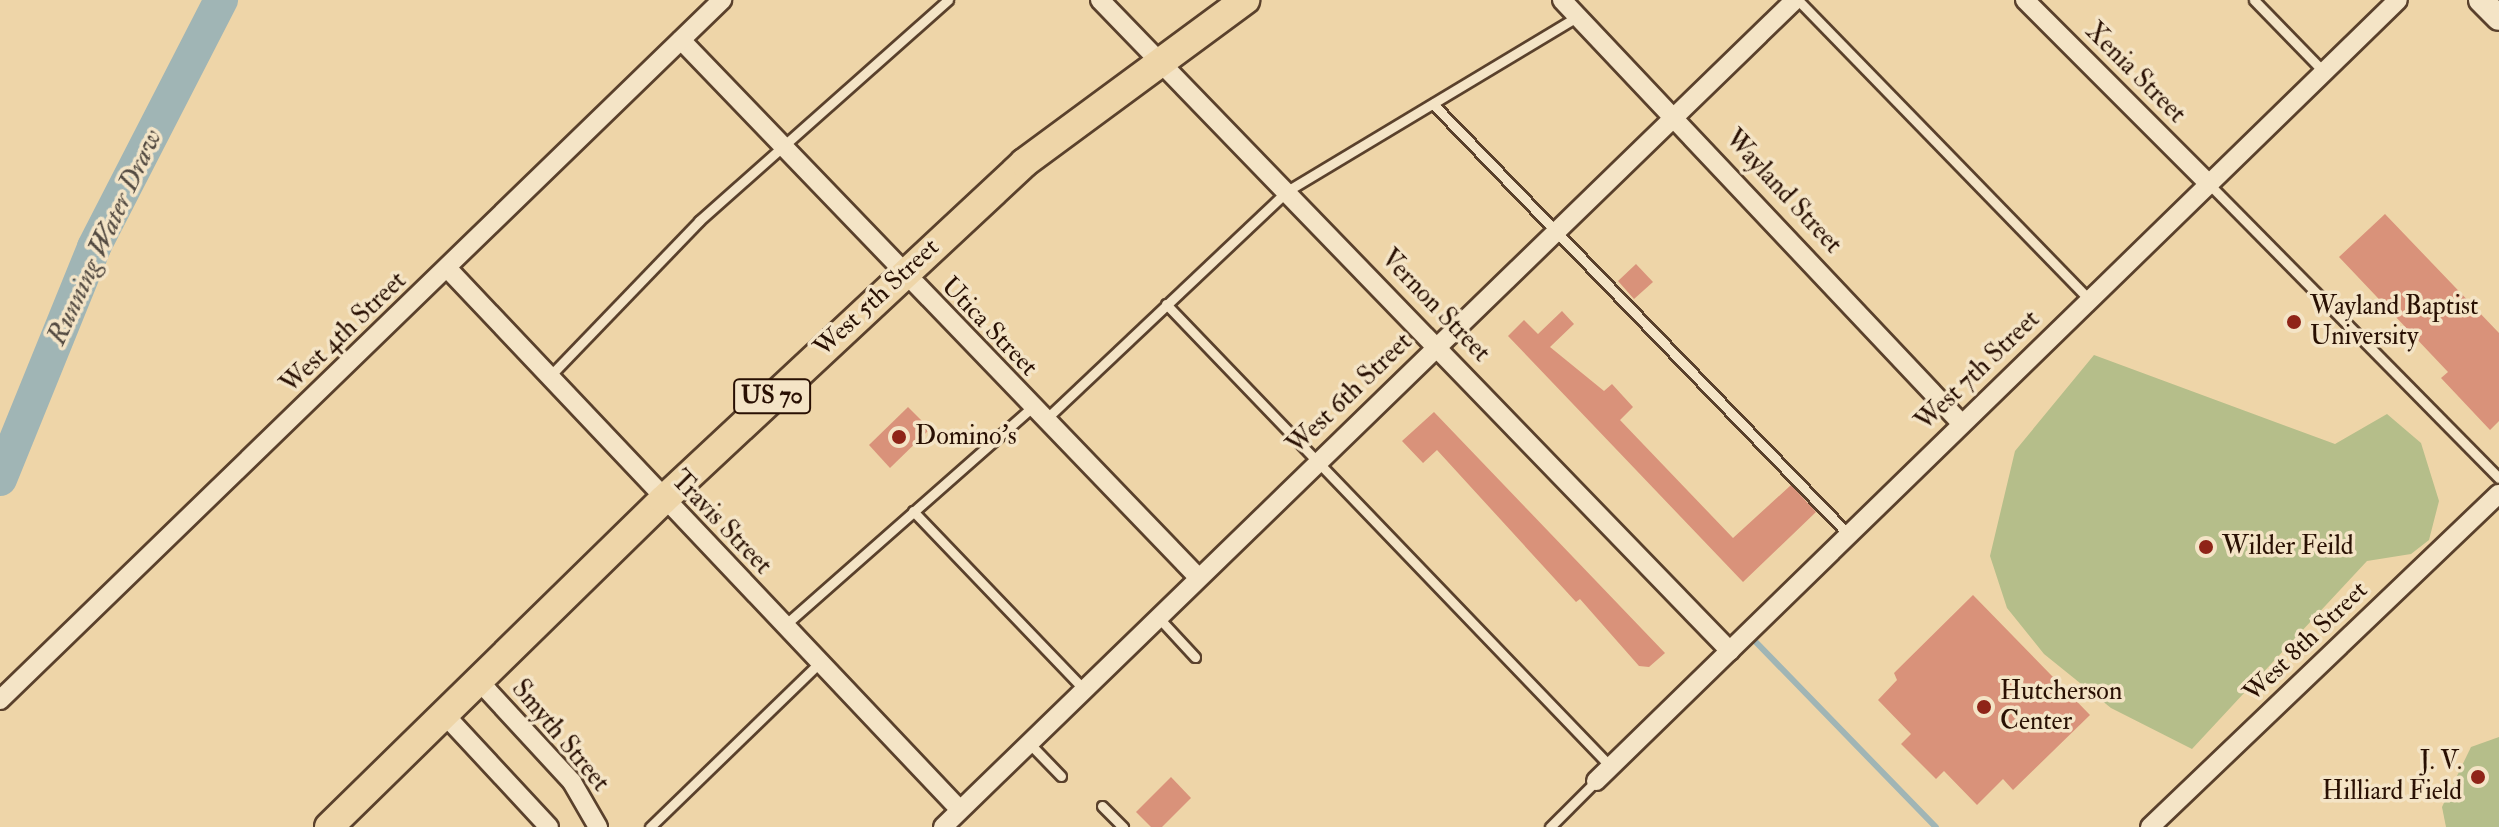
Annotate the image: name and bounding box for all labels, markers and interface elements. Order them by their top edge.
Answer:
street label: Xenia Street [2078,16,2192,130]
water label: Running Water Draw [40,124,170,350]
street label: Wayland Street [1718,124,1848,260]
street label: West 5th Street [808,232,946,364]
street label: Vernon Street [1374,243,1496,369]
street label: West 4th Street [275,266,413,400]
street label: Utica Street [934,271,1044,383]
place label: Wayland Baptist University [2310,291,2478,352]
street label: West 7th Street [1910,304,2046,438]
marker: Wayland Baptist University [2285,313,2303,331]
street label: West 6th Street [1281,327,1419,461]
road number: US 70 [732,376,812,416]
place label: Domino's [915,421,1017,453]
marker: Domino's [890,428,908,446]
street label: Travis Street [664,465,778,581]
place label: Wilder Feild [2222,531,2354,563]
marker: Wilder Feild [2197,538,2215,556]
street label: West 8th Street [2238,575,2374,709]
street label: Smyth Street [504,674,616,798]
place label: Hutcherson Center [2000,676,2122,738]
marker: Hutcherson Center [1975,698,1993,716]
place label: J. V. Hilliard Field [2322,746,2462,808]
marker: J. V. Hilliard Field [2469,768,2487,786]

